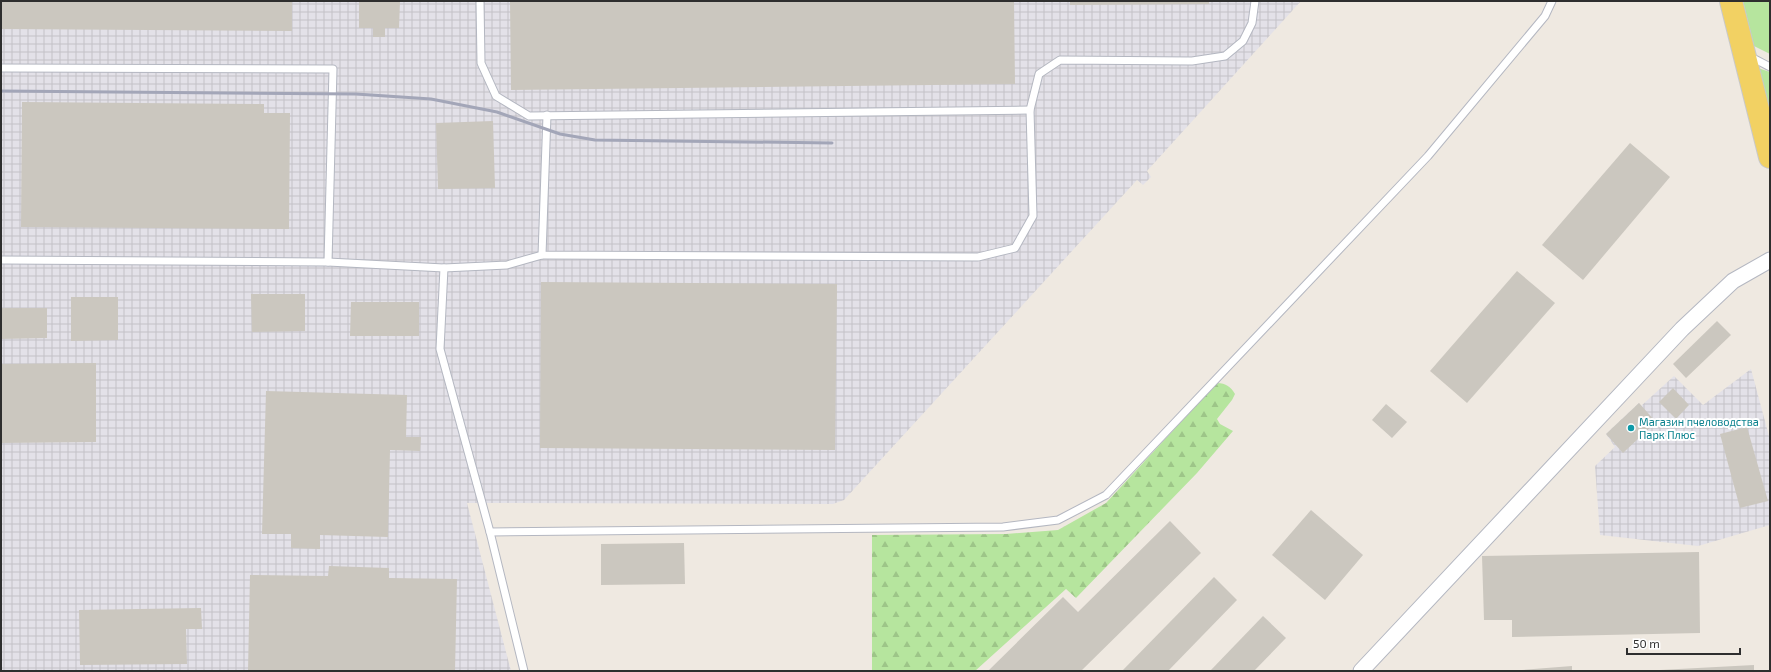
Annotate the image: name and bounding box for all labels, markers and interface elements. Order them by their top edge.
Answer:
place label: Магазин пчеловодства Парк Плюс [1639,415,1759,441]
marker: Магазин пчеловодства Парк Плюс [1626,423,1636,433]
scale bar [1627,630,1740,656]
text: 50 m [1633,636,1660,650]

